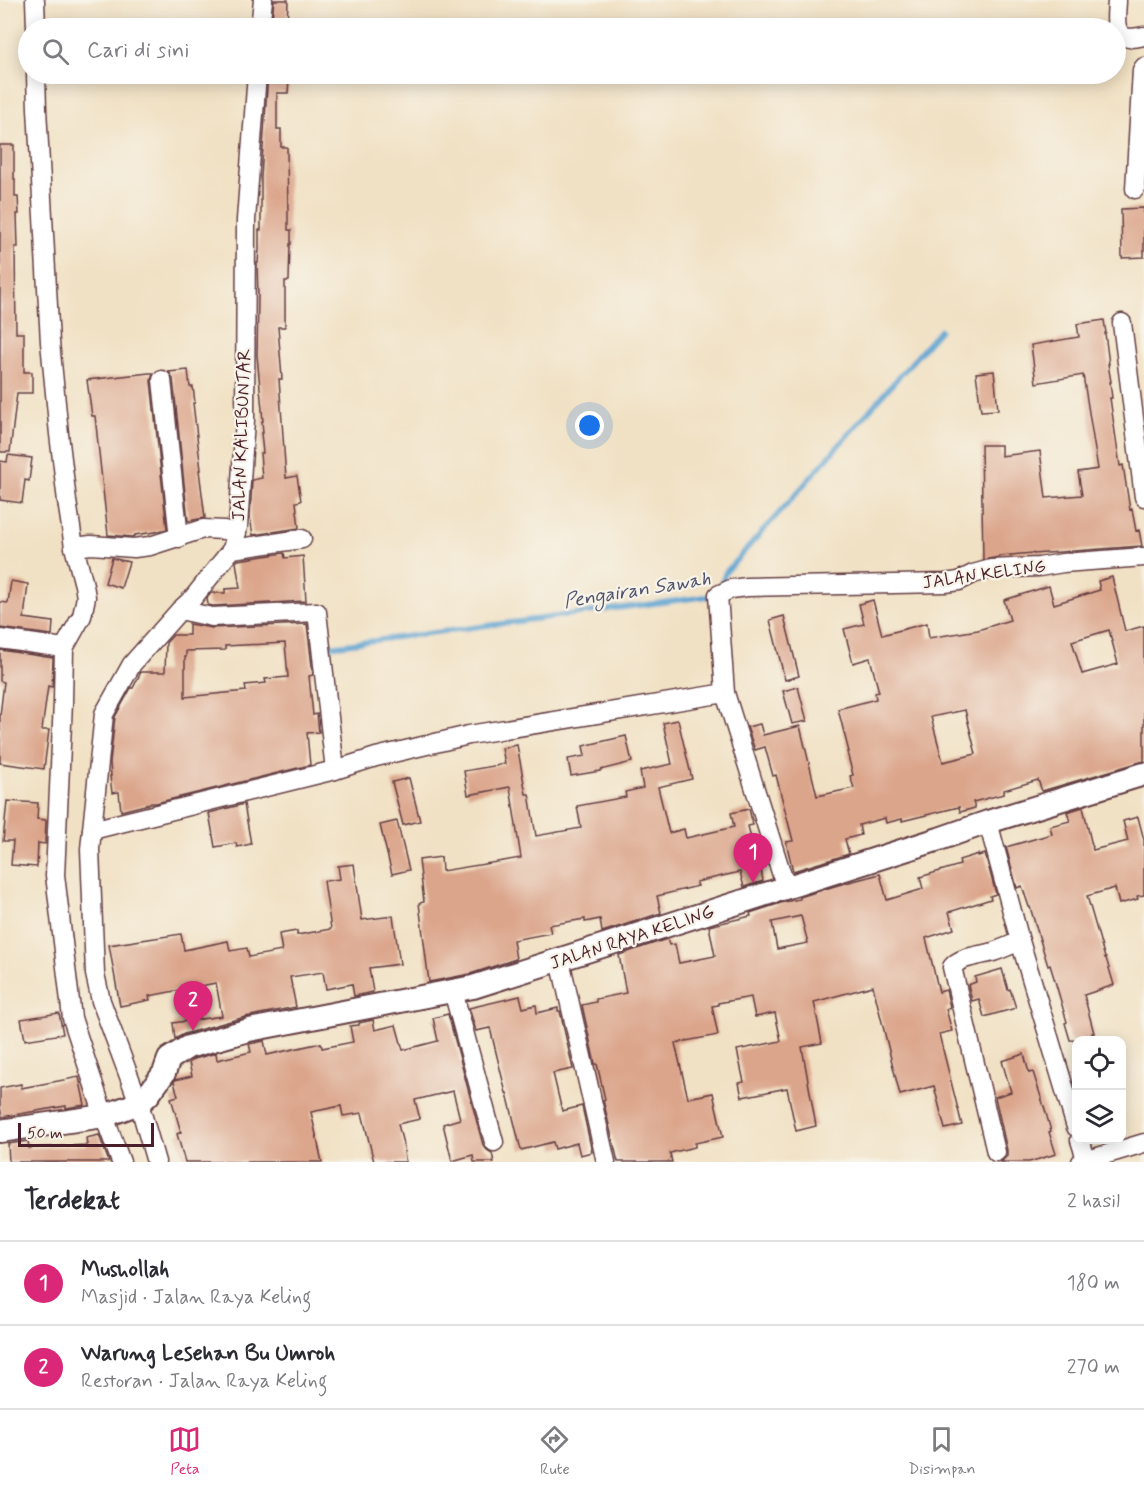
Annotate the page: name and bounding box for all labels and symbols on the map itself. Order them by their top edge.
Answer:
street label: JALAN KALIBUNTAR [227,348,257,522]
your location [575,411,604,440]
street label: JALAN KELING [921,554,1047,596]
water label: Pengairan Sawah [562,566,713,617]
pin: 1 [734,834,772,883]
street label: JALAN RAYA KELING [547,900,718,976]
pin: 2 [174,982,212,1031]
scale bar [18,1120,154,1148]

